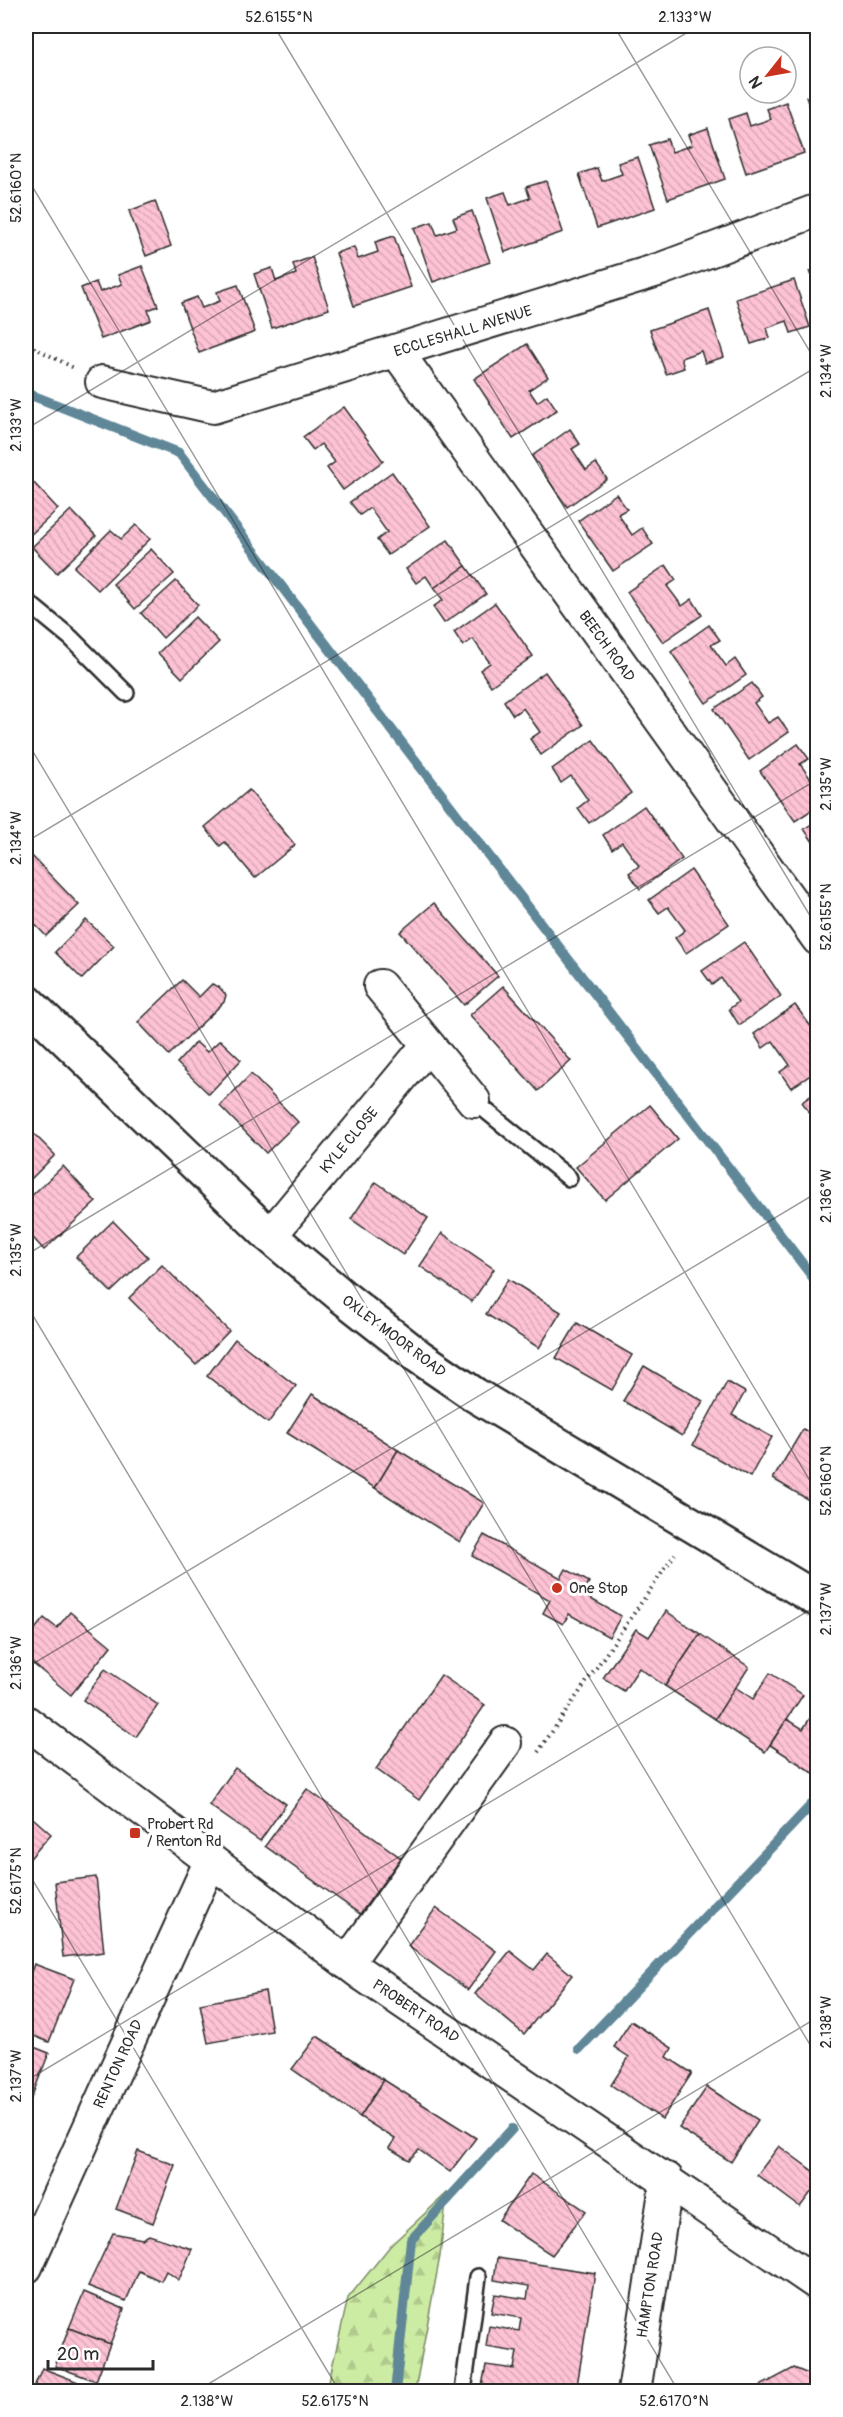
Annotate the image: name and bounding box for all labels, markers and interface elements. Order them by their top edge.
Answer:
text: 52.6155°N [245,8,313,27]
text: 2.133°W [658,8,712,27]
north arrow [738,45,798,105]
text: N [745,72,767,92]
text: 52.6160°N [7,153,26,223]
street label: ECCLESHALL AVENUE [392,301,535,362]
text: 2.134°W [817,344,836,398]
text: 2.133°W [7,398,26,452]
street label: BEECH ROAD [574,607,639,686]
text: 2.135°W [817,757,836,811]
text: 2.134°W [7,811,26,865]
text: 52.6155°N [817,883,836,951]
street label: KYLE CLOSE [316,1103,383,1177]
text: 2.136°W [817,1169,836,1223]
text: 2.135°W [7,1223,26,1277]
street label: OXLEY MOOR ROAD [338,1291,449,1382]
text: 52.6160°N [817,1446,836,1516]
place label: One Stop [569,1579,628,1598]
marker: One Stop [550,1581,564,1595]
text: 2.137°W [817,1582,836,1636]
text: 2.136°W [7,1636,26,1690]
place label: Probert Rd / Renton Rd [147,1815,222,1851]
marker: Probert Rd / Renton Rd [128,1826,142,1840]
text: 52.6175°N [7,1847,26,1915]
street label: PROBERT ROAD [369,1975,463,2047]
text: 2.138°W [817,1995,836,2048]
street label: RENTON ROAD [90,2017,147,2112]
text: 2.137°W [7,2049,26,2103]
street label: HAMPTON ROAD [633,2231,668,2339]
scale bar [48,2333,153,2371]
text: 20 m [57,2343,99,2366]
text: 2.138°W [181,2392,234,2411]
text: 52.6175°N [301,2392,369,2411]
text: 52.6170°N [639,2392,709,2411]

